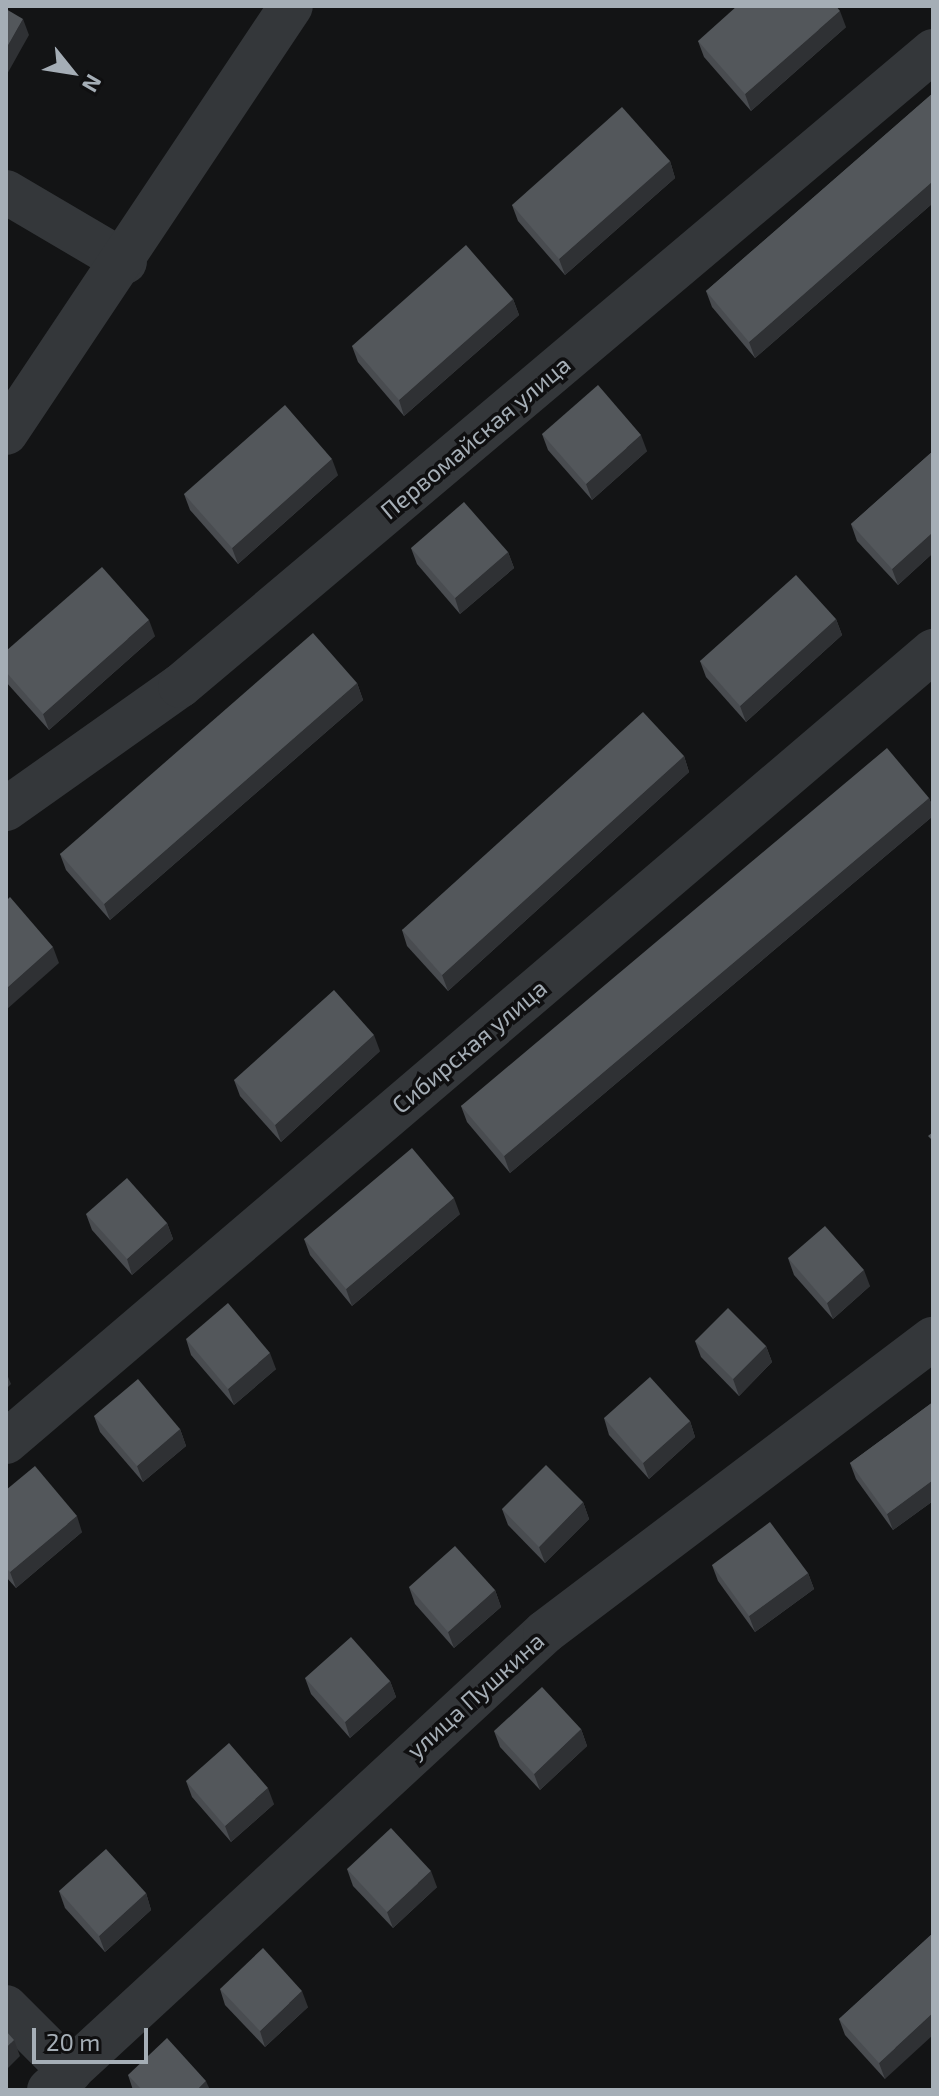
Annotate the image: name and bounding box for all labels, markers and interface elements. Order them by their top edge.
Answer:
north arrow [32,32,112,112]
text: N [78,71,108,97]
street label: Первомайская улица [374,349,576,525]
street label: Сибирская улица [386,973,552,1119]
street label: улица Пушкина [400,1626,550,1764]
scale bar [36,2012,152,2062]
text: 20 m [46,2027,100,2056]

